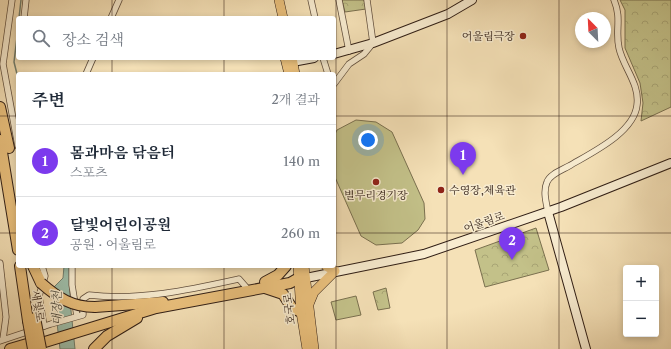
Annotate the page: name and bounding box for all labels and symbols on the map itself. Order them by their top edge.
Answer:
north arrow [575,12,611,48]
place label: 어울림극장 [462,29,515,43]
marker: 어울림극장 [518,31,528,41]
your location [358,130,378,150]
pin: 1 [450,142,476,175]
marker: 별무리경기장 [371,177,381,187]
place label: 수영장,체육관 [449,183,516,197]
marker: 수영장,체육관 [436,185,446,195]
place label: 별무리경기장 [344,188,408,202]
street label: 어울림로 [462,208,507,236]
pin: 2 [499,227,525,260]
street label: 새빛로 [29,289,47,323]
water label: 대장천 [49,289,64,326]
street label: 호국로 [280,292,298,326]

